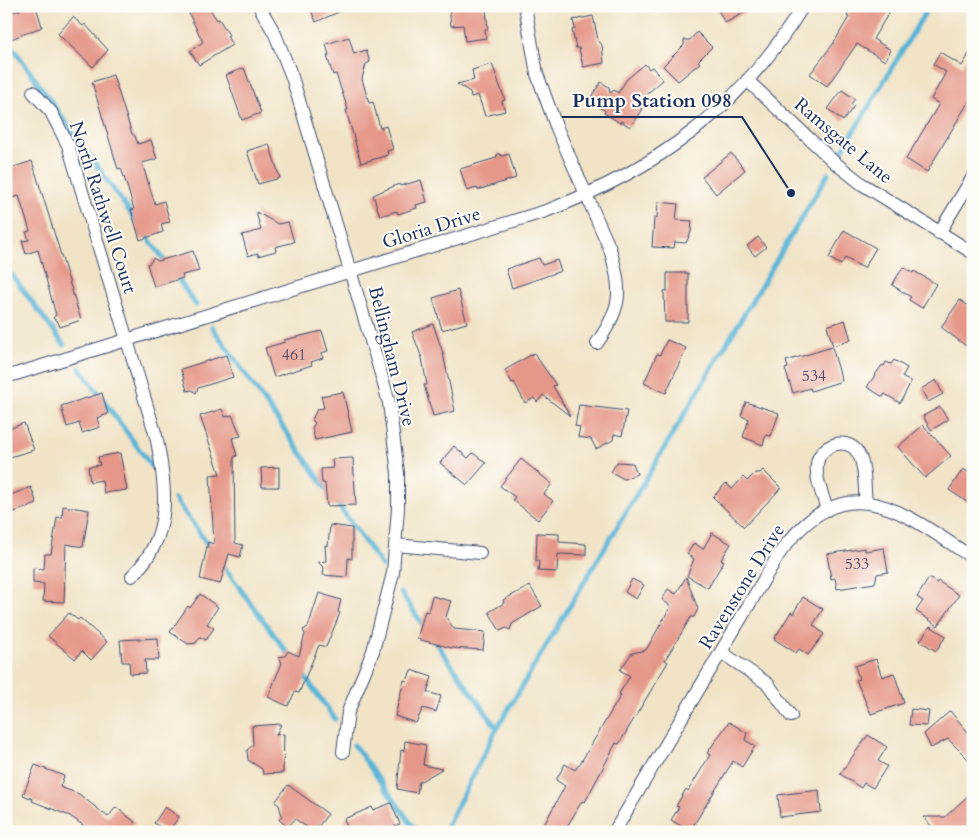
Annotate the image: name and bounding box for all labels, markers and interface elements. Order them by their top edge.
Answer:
callout: Pump Station 098 [562,82,742,117]
text: Pump Station 098 [572,87,732,114]
street label: Ramsgate Lane [788,92,898,190]
street label: North Rathwell Court [63,118,143,297]
street label: Gloria Drive [379,201,484,255]
street label: Bellingham Drive [362,283,422,429]
house number: 461 [282,344,306,366]
house number: 534 [802,365,826,387]
street label: Ravenstone Drive [693,519,791,654]
house number: 533 [845,553,869,575]

